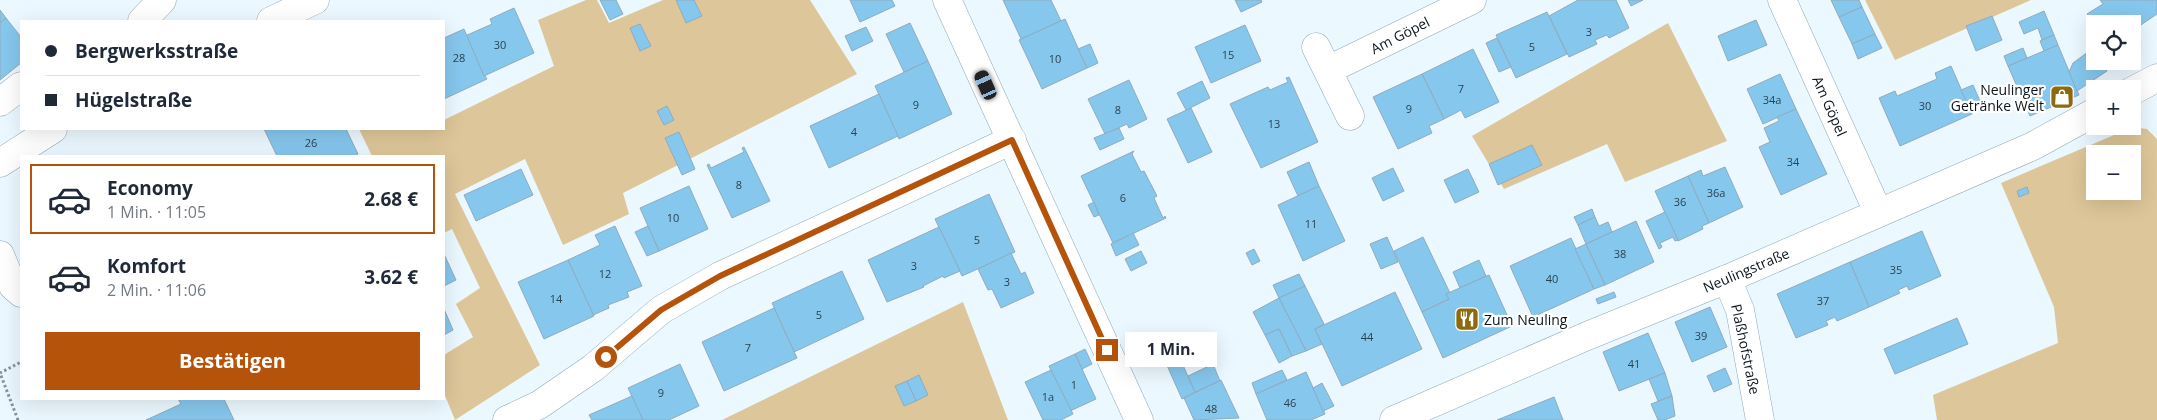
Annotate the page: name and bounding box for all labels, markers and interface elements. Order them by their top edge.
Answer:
street label: Am Göpel [1367,12,1433,58]
map controls [2086,15,2141,200]
button: locate [2086,15,2141,70]
house number: 3 [1586,24,1592,39]
house number: 30 [494,37,506,52]
text: Bergwerksstraße [75,38,238,64]
house number: 5 [1529,39,1535,54]
house number: 15 [1222,47,1234,62]
house number: 28 [453,50,465,65]
house number: 10 [1049,51,1061,66]
car [973,68,998,102]
street label: Am Göpel [1808,73,1852,139]
place label: Neulinger Getränke Welt [1951,80,2044,115]
button: + [2086,80,2141,135]
house number: 7 [1458,81,1464,96]
shop icon: Neulinger Getränke Welt [2049,84,2075,110]
text: Hügelstraße [75,87,192,113]
house number: 34a [1763,92,1781,107]
house number: 9 [913,97,919,112]
house number: 30 [1919,98,1931,113]
house number: 9 [1406,101,1412,116]
house number: 8 [1115,102,1121,117]
house number: 13 [1268,116,1280,131]
house number: 4 [851,124,858,139]
house number: 26 [305,135,317,150]
button: − [2086,145,2141,200]
house number: 34 [1787,154,1800,169]
text: Economy [107,175,193,201]
icon: car [47,177,92,222]
house number: 8 [736,177,742,192]
house number: 36a [1707,185,1725,200]
text: 2.68 € [364,186,418,212]
house number: 6 [1120,190,1126,205]
house number: 36 [1674,194,1686,209]
text: 1 Min. · 11:05 [107,201,206,223]
house number: 10 [667,210,679,225]
house number: 11 [1305,216,1317,231]
house number: 5 [974,232,980,247]
street label: Neulingstraße [1700,243,1792,297]
house number: 38 [1614,246,1626,261]
text: Komfort [107,253,186,279]
icon: car [47,255,92,300]
house number: 3 [911,258,917,273]
house number: 35 [1890,262,1902,277]
text: 3.62 € [364,264,418,290]
house number: 12 [599,266,611,281]
house number: 40 [1546,271,1558,286]
house number: 3 [1004,274,1010,289]
text: 2 Min. · 11:06 [107,279,206,301]
house number: 14 [550,291,563,306]
house number: 37 [1817,293,1829,308]
street label: Plaßhofstraße [1727,302,1765,396]
restaurant icon: Zum Neuling [1454,306,1480,332]
house number: 5 [816,307,822,322]
place label: Zum Neuling [1484,310,1568,329]
house number: 39 [1695,328,1707,343]
house number: 44 [1361,329,1374,344]
button: Bestätigen [45,332,420,390]
callout: 1 Min. [1124,332,1217,368]
text: 1 Min. [1147,338,1195,360]
route end [1096,339,1118,361]
house number: 7 [745,340,751,355]
route start [595,346,617,368]
house number: 41 [1628,356,1640,371]
house number: 1 [1071,377,1077,392]
house number: 9 [658,385,664,400]
house number: 1a [1042,389,1054,404]
house number: 46 [1284,395,1296,410]
house number: 48 [1205,401,1217,416]

